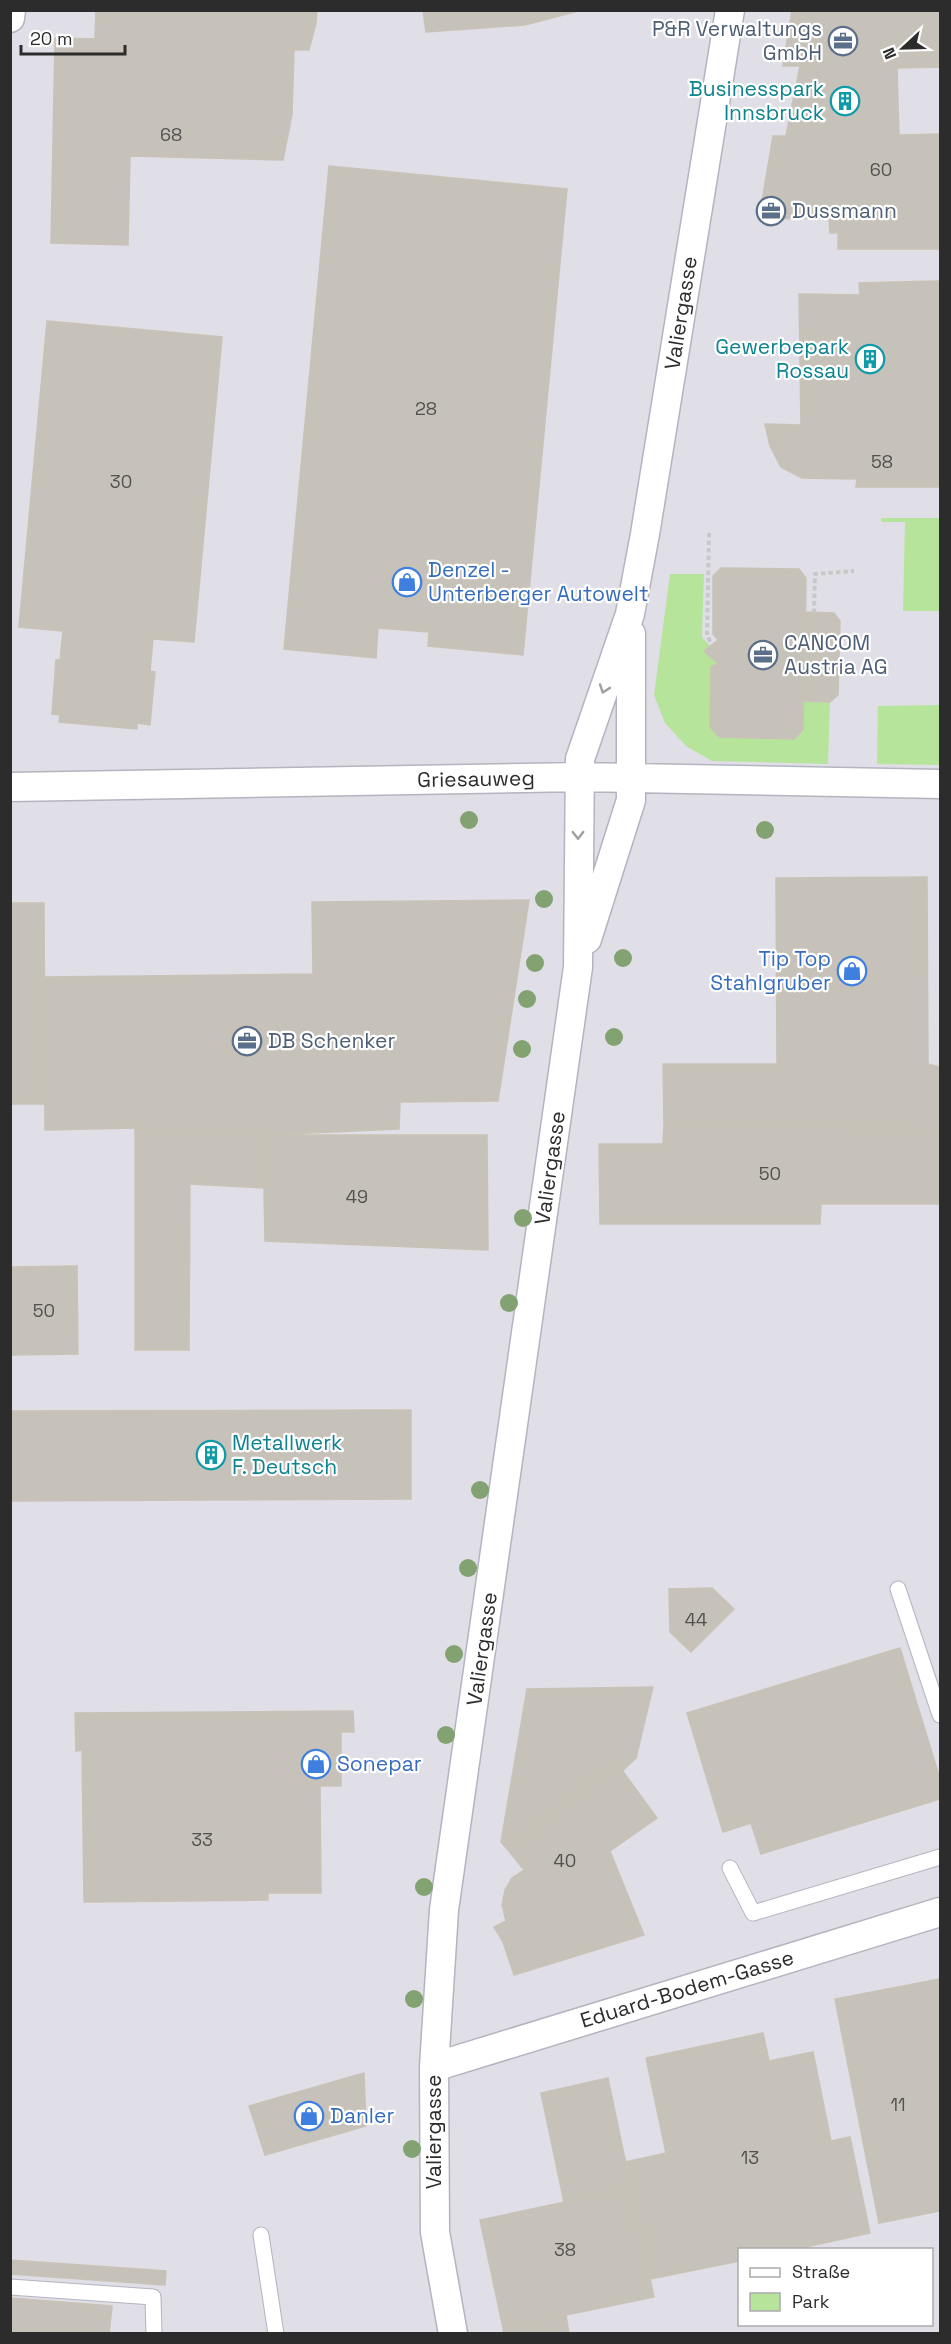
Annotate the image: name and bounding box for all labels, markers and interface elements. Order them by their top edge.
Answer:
place label: P&R Verwaltungs GmbH [652,15,822,66]
scale bar [21,18,124,56]
north arrow [873,18,933,78]
office icon: P&R Verwaltungs GmbH [827,25,859,57]
text: 20 m [30,27,73,50]
text: N [878,45,901,62]
place label: Businesspark Innsbruck [689,75,824,126]
building icon: Businesspark Innsbruck [829,85,861,117]
house number: 68 [160,123,182,146]
house number: 60 [870,158,892,181]
office icon: Dussmann [755,195,787,227]
place label: Dussmann [792,197,897,224]
street label: Valiergasse [658,254,703,372]
place label: Gewerbepark Rossau [715,333,849,384]
building icon: Gewerbepark Rossau [854,343,886,375]
house number: 28 [415,397,437,420]
house number: 58 [871,450,893,473]
house number: 30 [110,470,132,493]
place label: Denzel - Unterberger Autowelt [428,556,649,607]
shop icon: Denzel - Unterberger Autowelt [391,566,423,598]
place label: CANCOM Austria AG [784,629,888,680]
office icon: CANCOM Austria AG [747,639,779,671]
one-way arrow [599,683,612,694]
street label: Griesauweg [417,764,535,793]
one-way arrow [572,831,584,840]
place label: Tip Top Stahlgruber [710,945,831,996]
shop icon: Tip Top Stahlgruber [836,955,868,987]
office icon: DB Schenker [231,1025,263,1057]
place label: DB Schenker [268,1027,395,1054]
street label: Valiergasse [528,1109,571,1227]
house number: 50 [759,1162,781,1185]
house number: 49 [346,1185,368,1208]
house number: 50 [33,1299,55,1322]
place label: Metallwerk F. Deutsch [232,1429,342,1480]
building icon: Metallwerk F. Deutsch [195,1439,227,1471]
street label: Valiergasse [460,1590,503,1708]
house number: 44 [685,1608,707,1631]
shop icon: Sonepar [300,1748,332,1780]
place label: Sonepar [337,1750,422,1777]
house number: 33 [191,1828,213,1851]
house number: 40 [554,1849,576,1872]
street label: Eduard-Bodem-Gasse [577,1943,797,2034]
street label: Valiergasse [420,2075,447,2189]
house number: 11 [890,2093,906,2116]
shop icon: Danler [293,2100,325,2132]
place label: Danler [330,2102,394,2129]
house number: 13 [741,2146,759,2169]
house number: 38 [554,2238,576,2261]
legend [738,2248,933,2326]
text: Straße [792,2260,850,2283]
text: Park [792,2290,830,2313]

